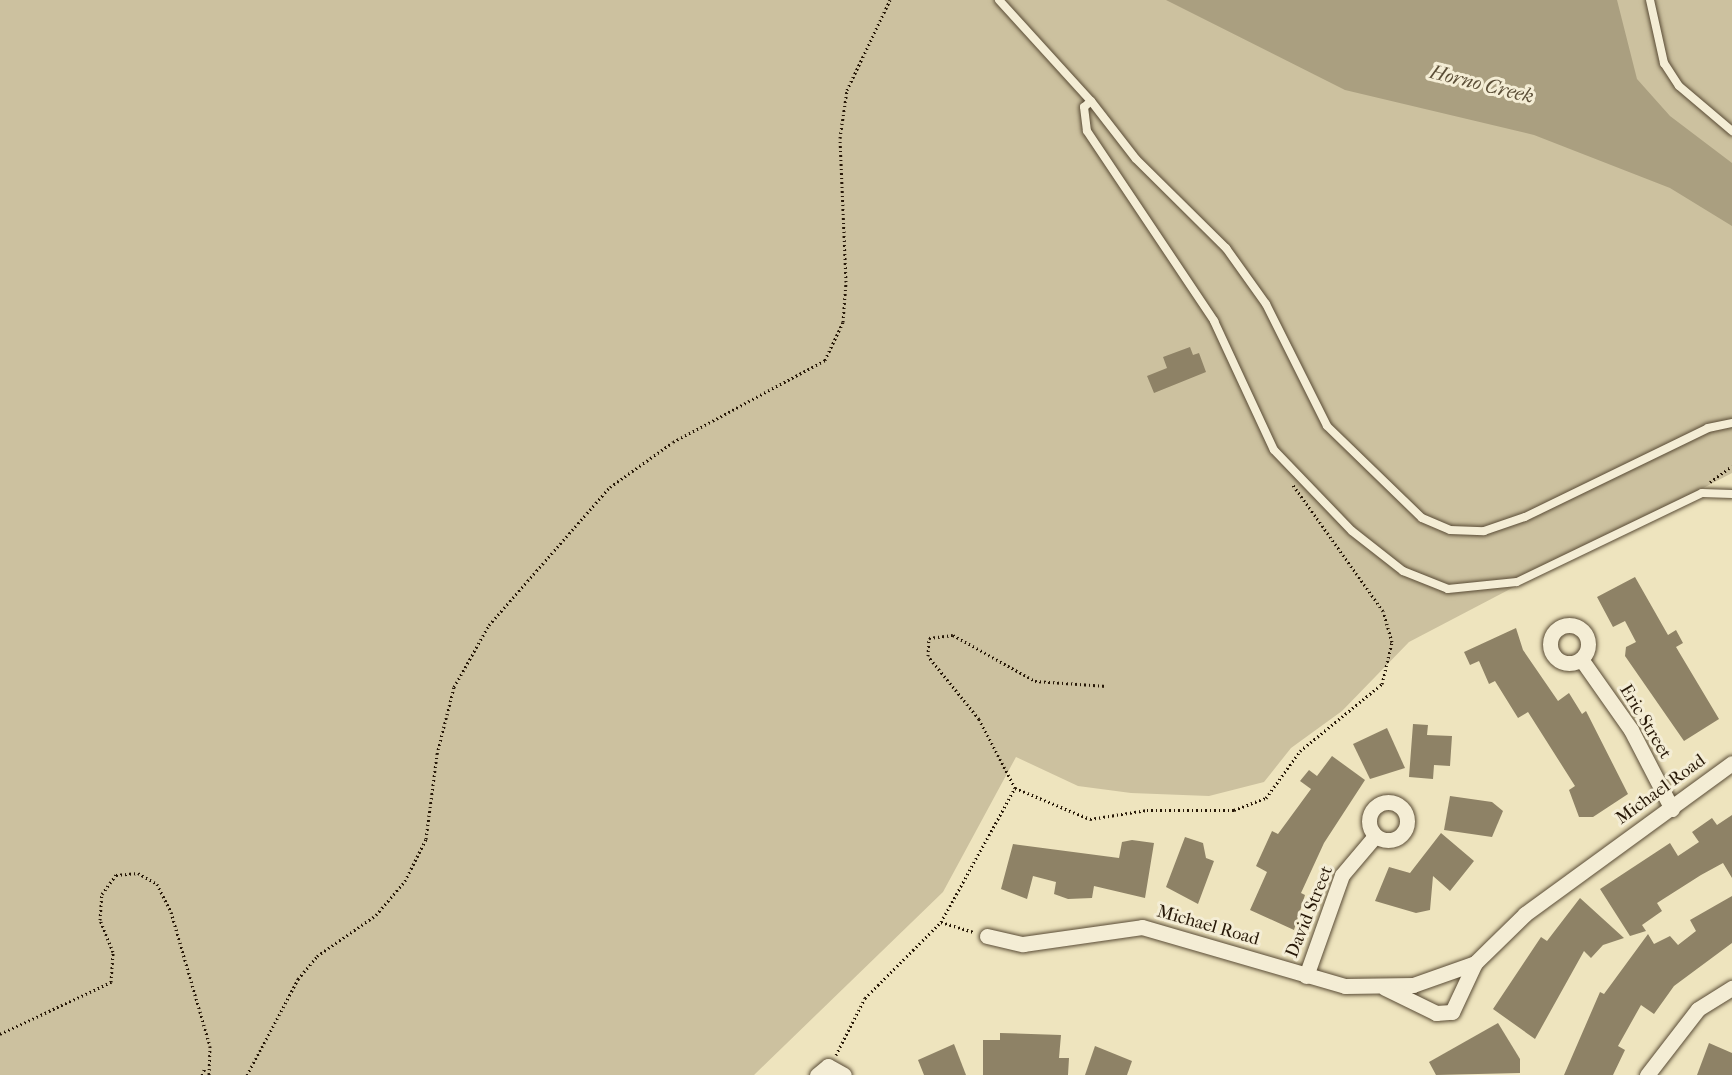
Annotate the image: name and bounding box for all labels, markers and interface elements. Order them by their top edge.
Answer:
water label: Horno Creek [1428,60,1536,108]
street label: Eric Street [1614,681,1676,763]
street label: Michael Road [1612,750,1710,830]
street label: David Street [1282,863,1338,961]
street label: Michael Road [1154,901,1262,951]

